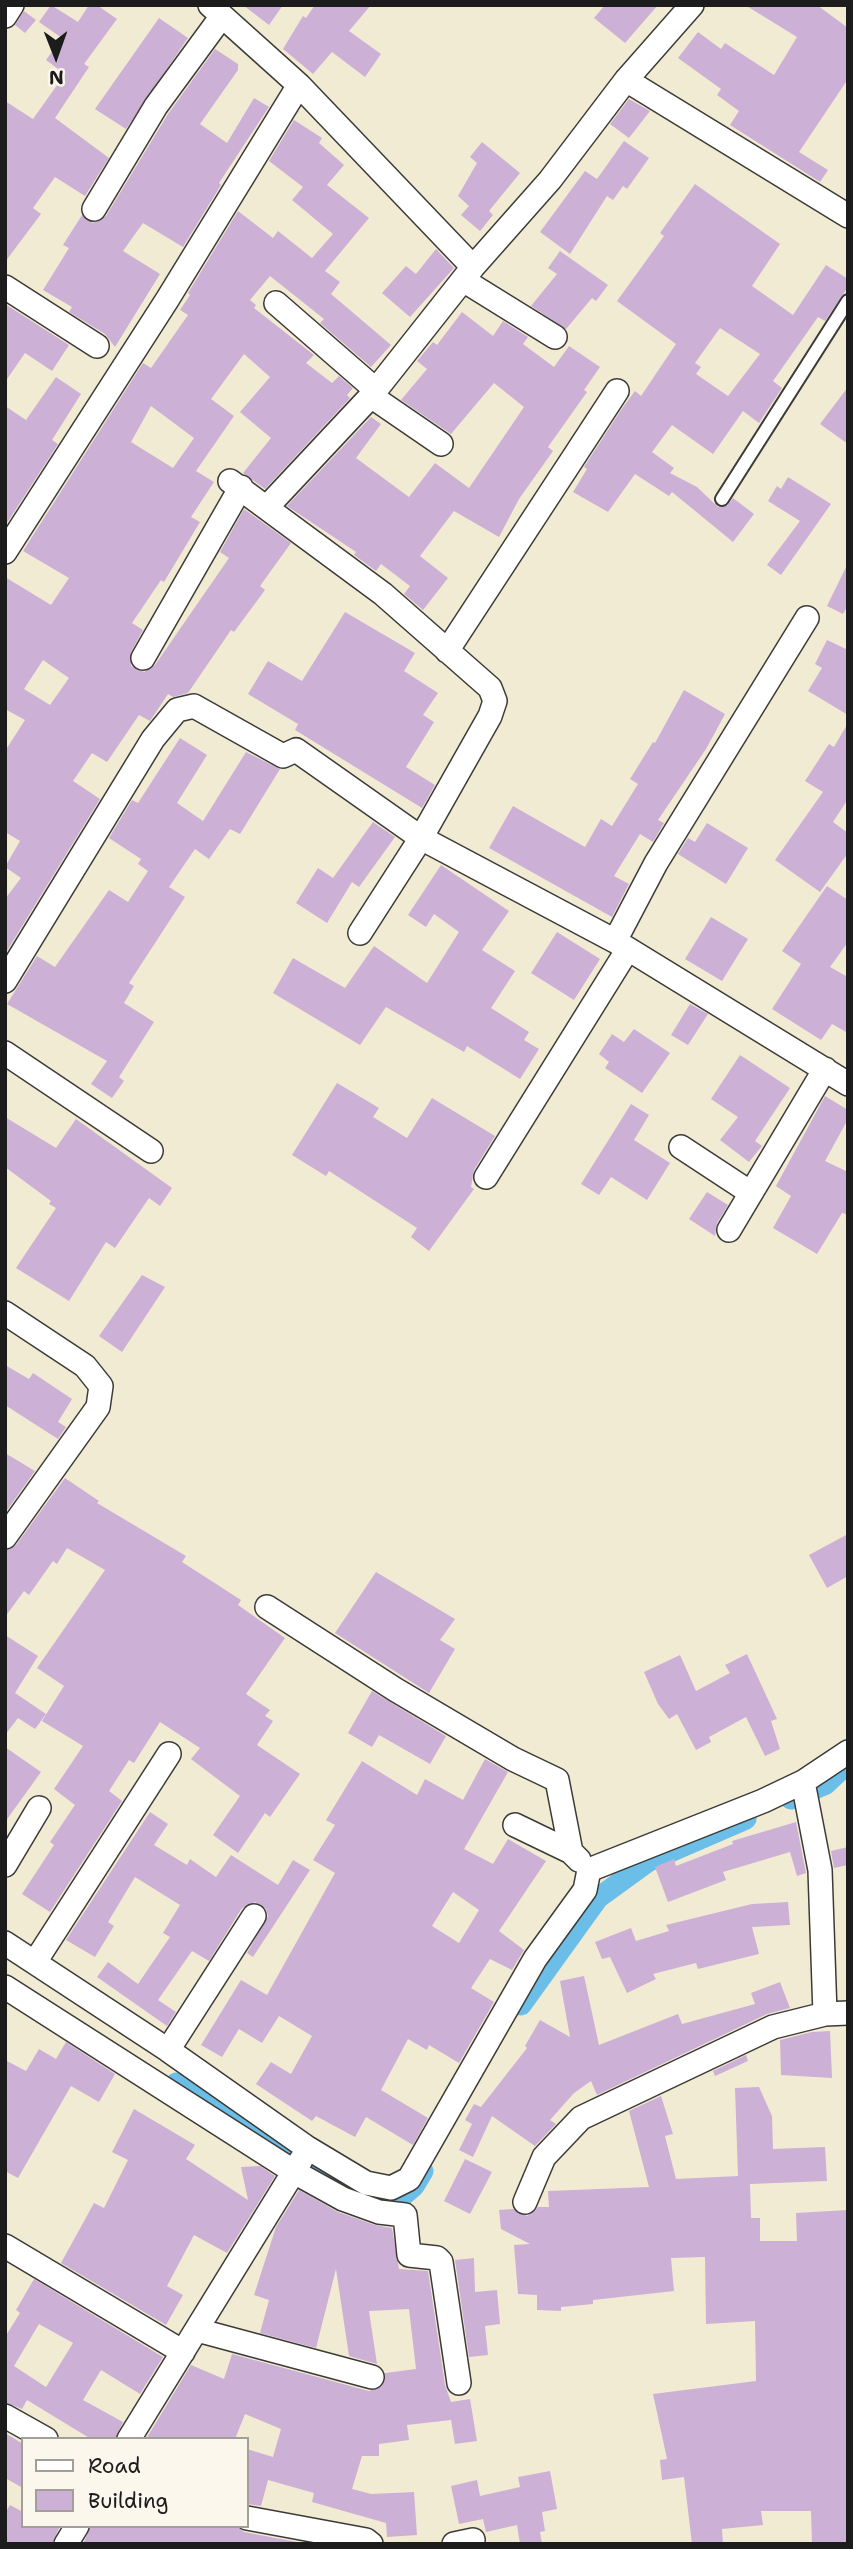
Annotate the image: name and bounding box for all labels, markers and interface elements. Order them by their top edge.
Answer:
north arrow [21,21,91,91]
text: N [49,65,64,90]
legend [21,2437,248,2528]
text: Road [88,2452,141,2480]
text: Building [88,2487,168,2515]

